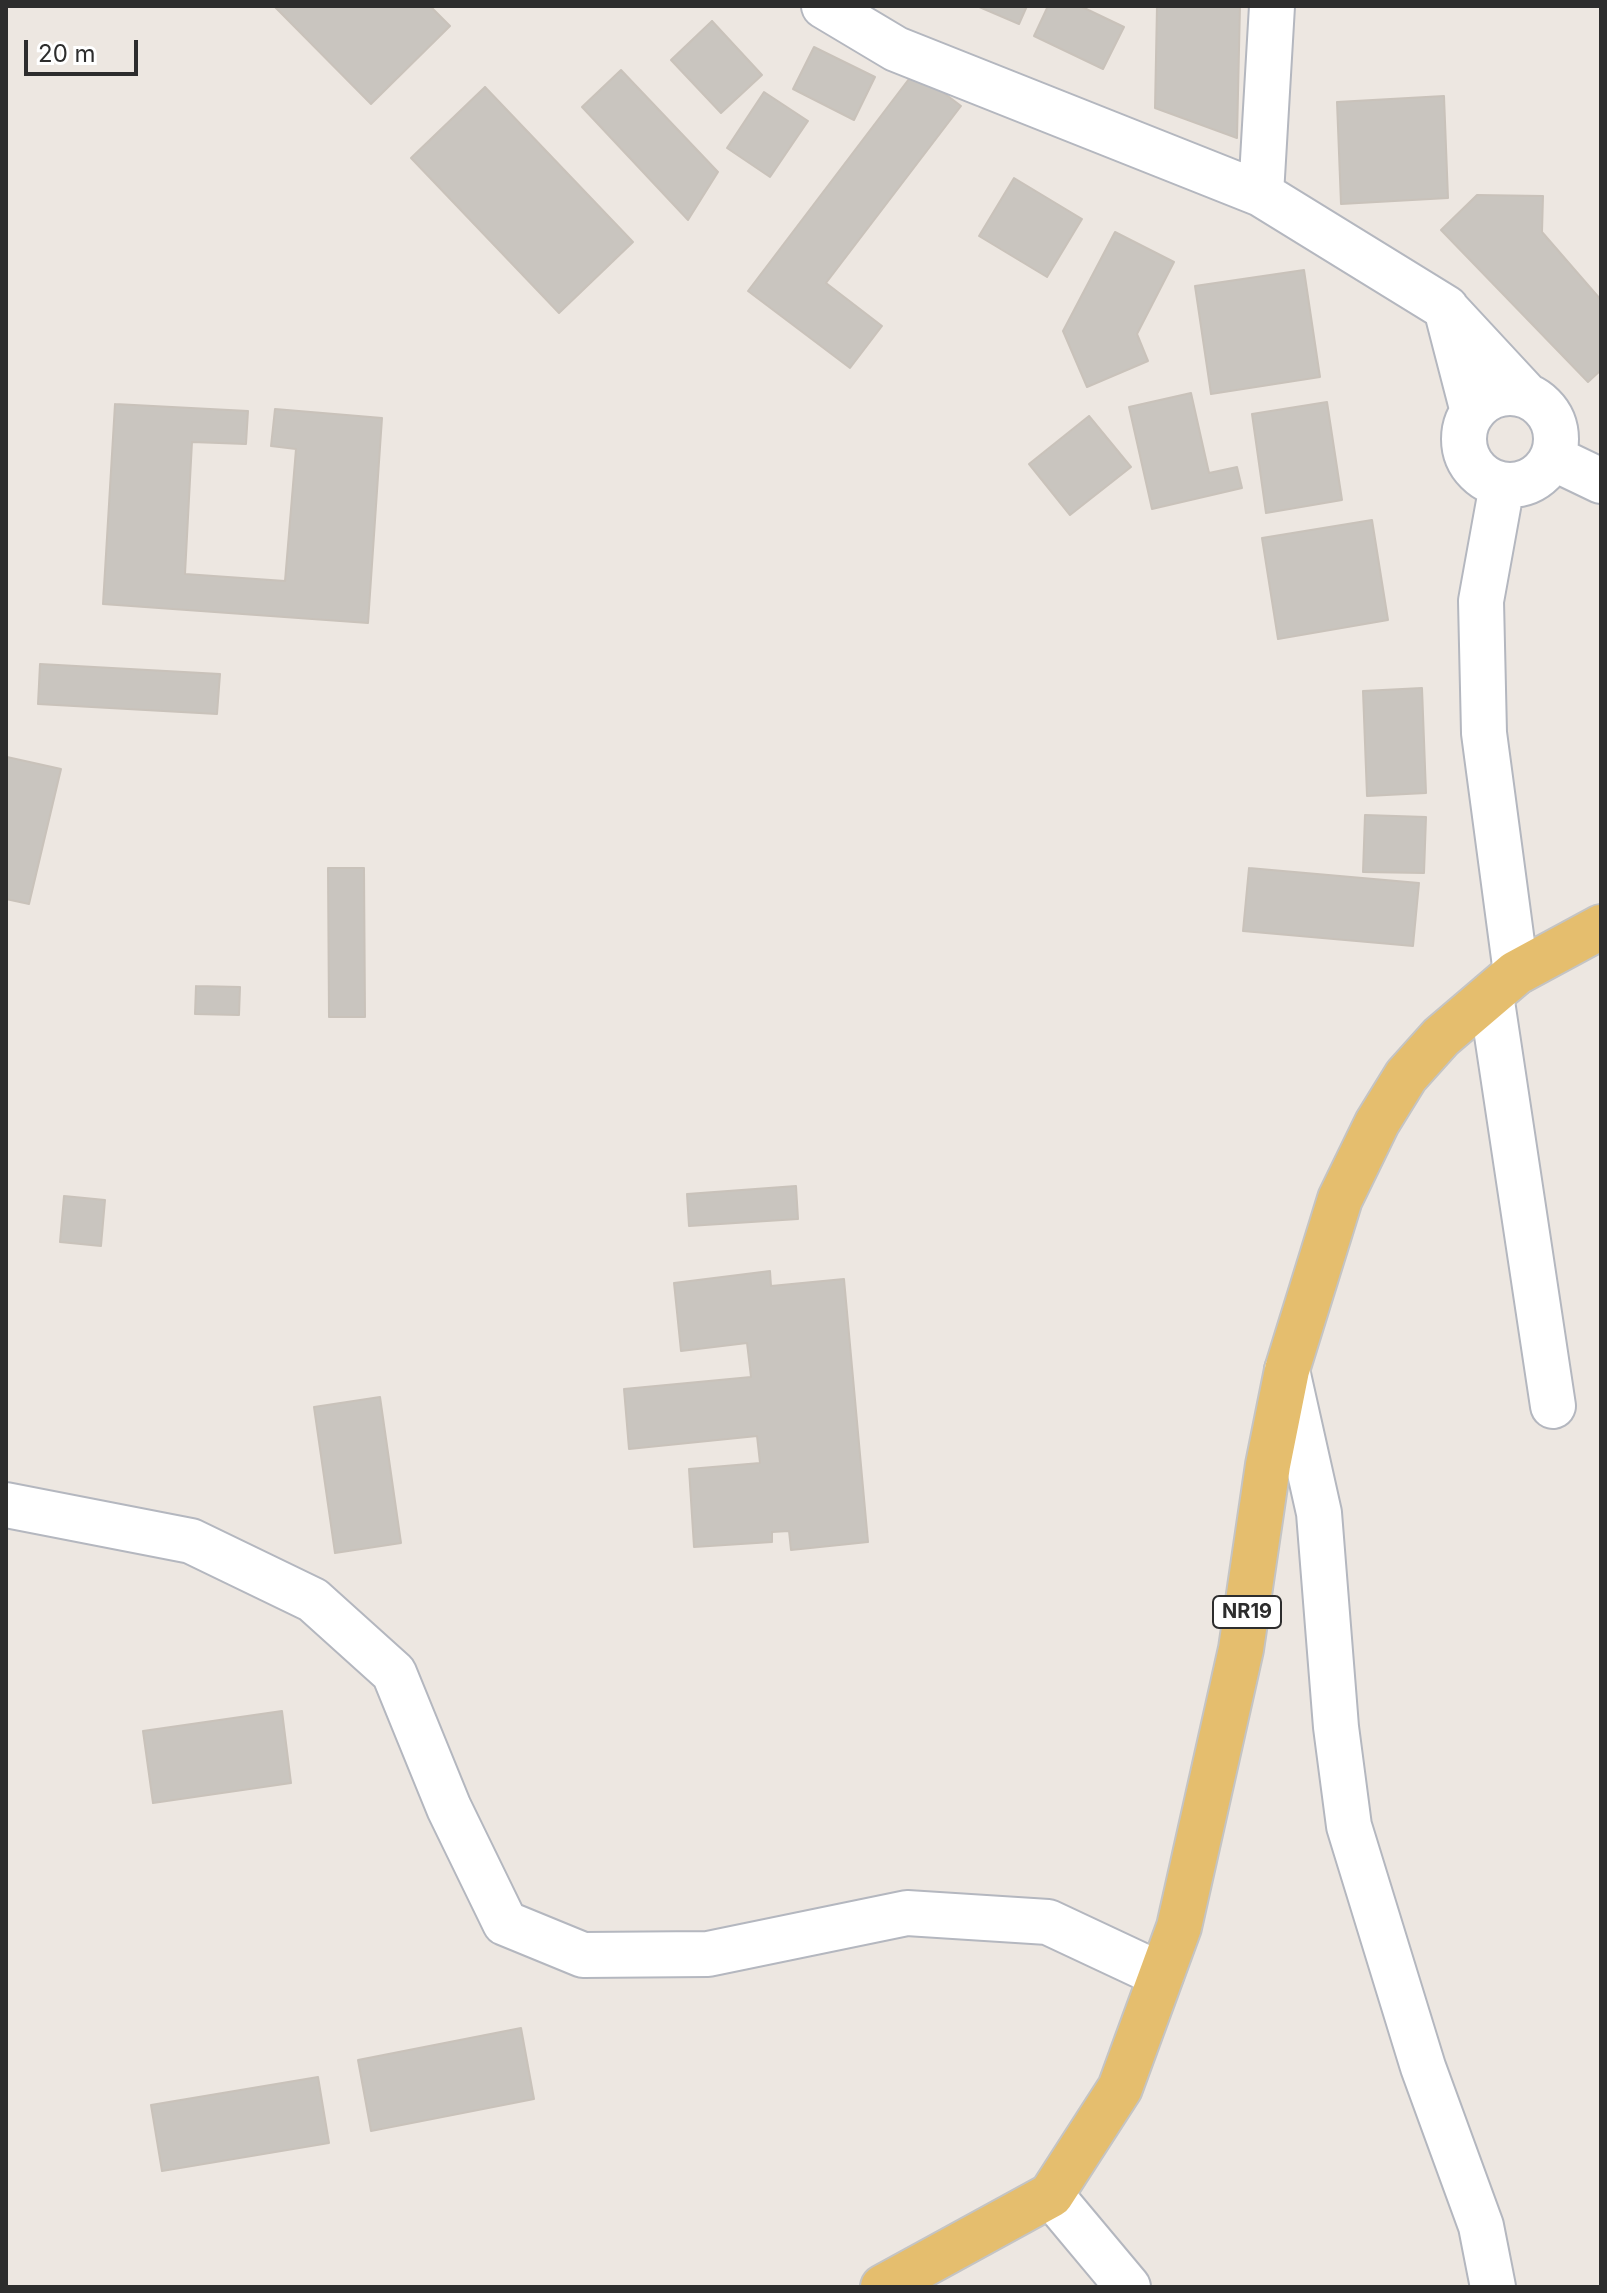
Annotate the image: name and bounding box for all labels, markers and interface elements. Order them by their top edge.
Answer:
scale bar [28,24,142,74]
text: 20 m [38,39,96,68]
road number: NR19 [1213,1596,1281,1628]

